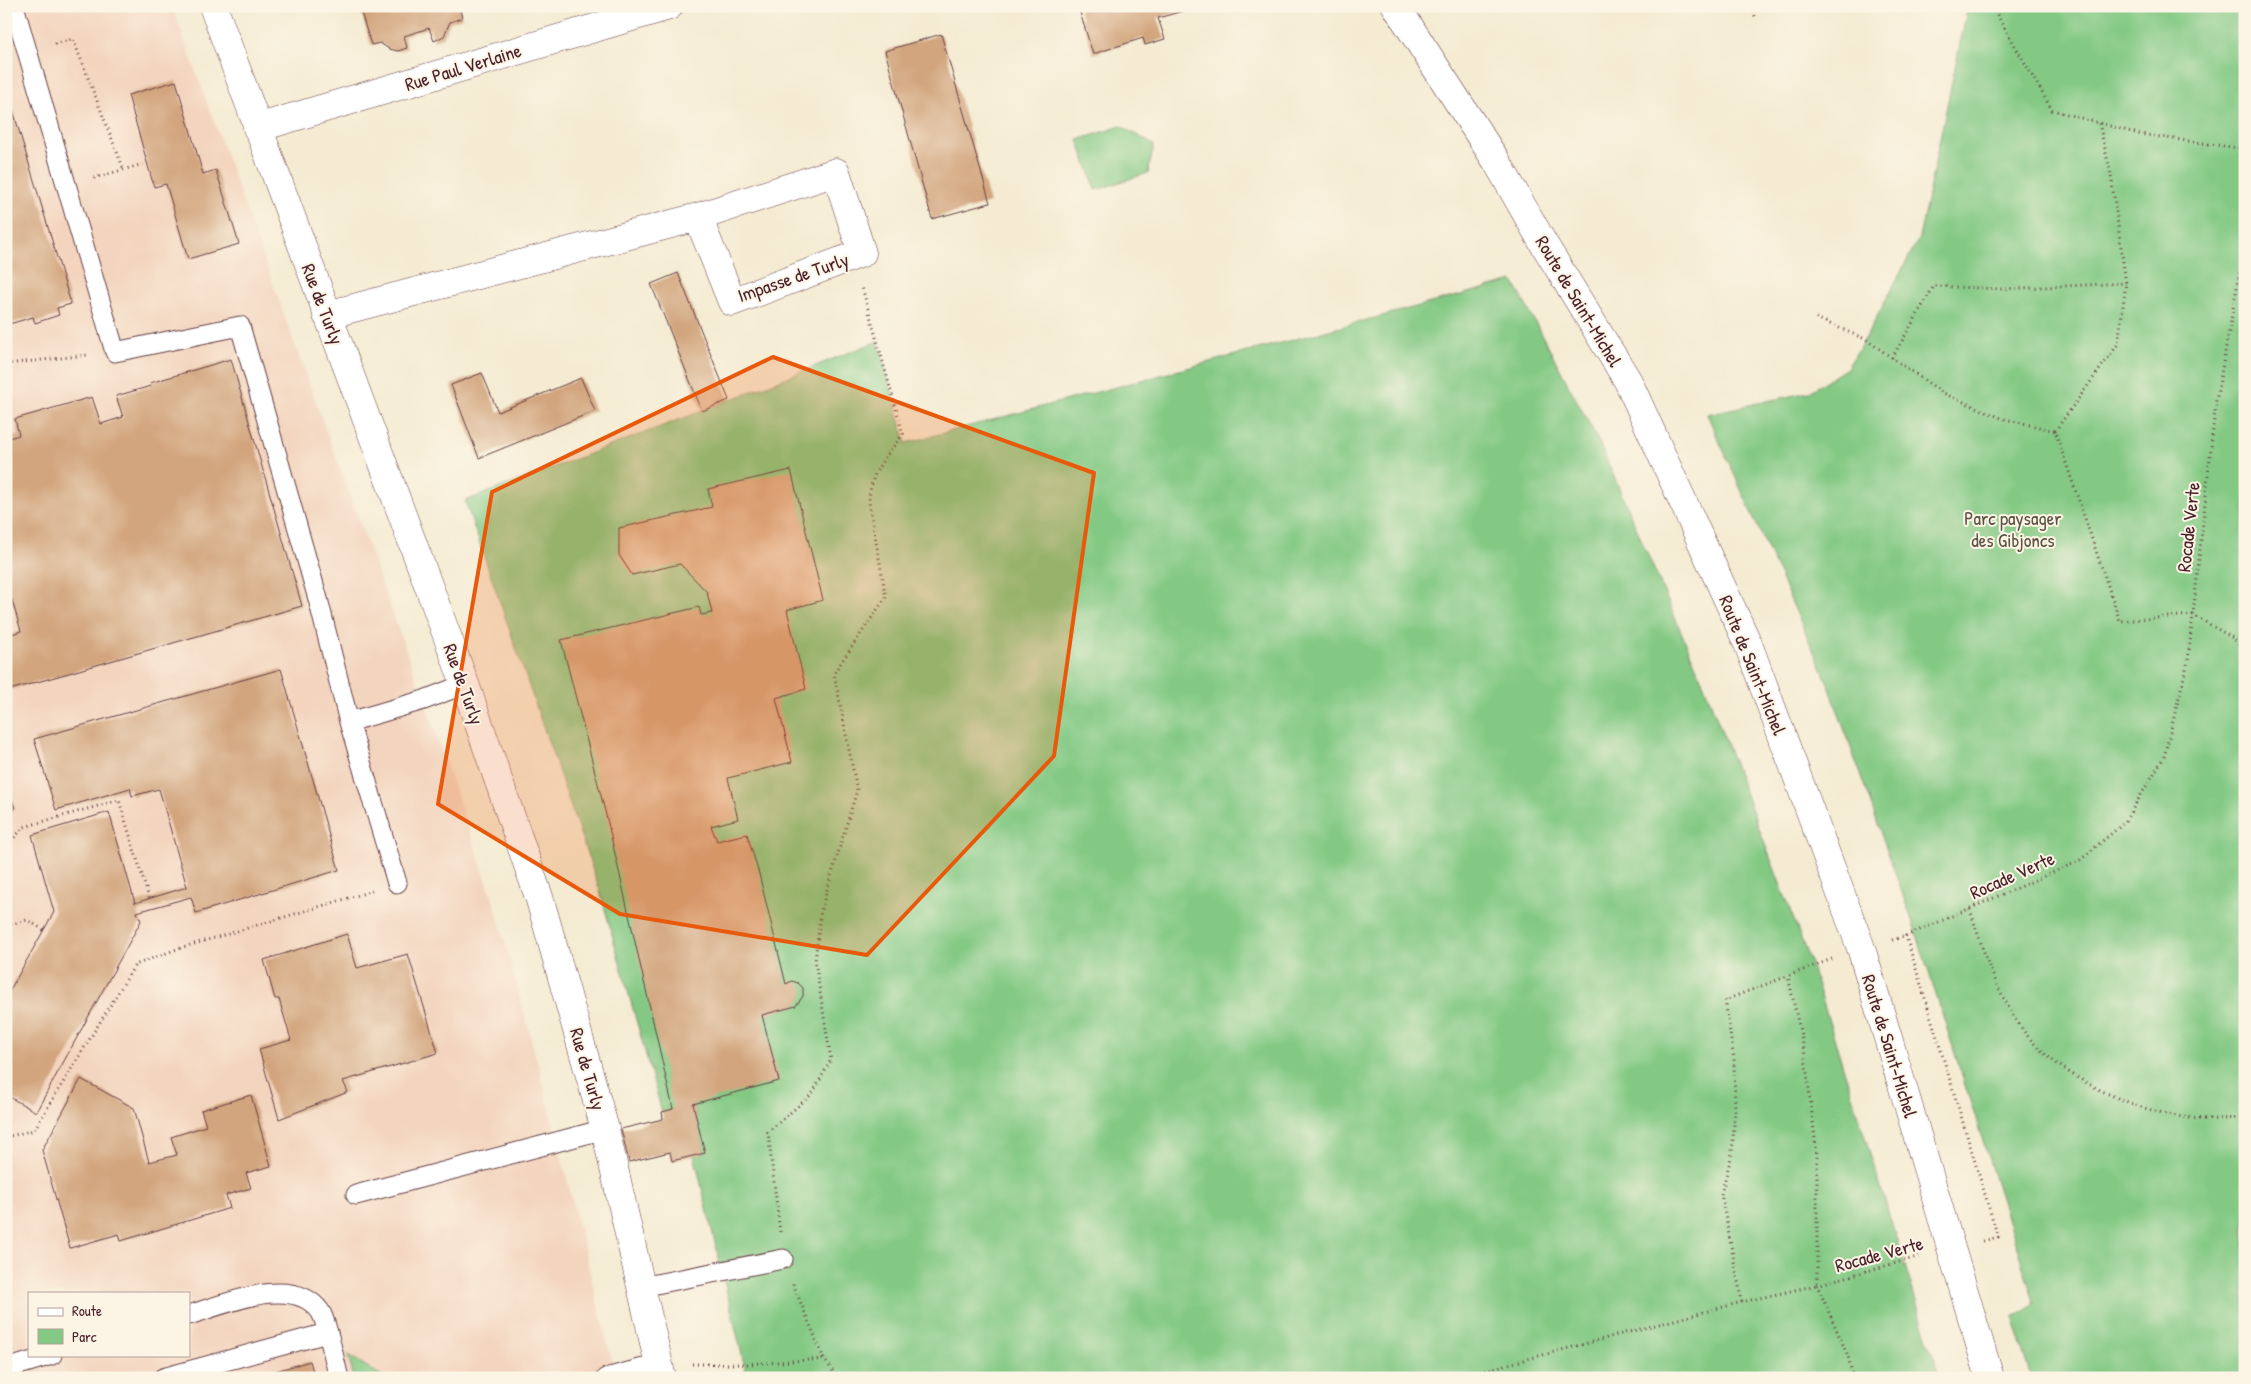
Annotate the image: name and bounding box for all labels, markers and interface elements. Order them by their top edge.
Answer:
street label: Rue Paul Verlaine [402,37,525,97]
street label: Route de Saint-Michel [1530,231,1629,372]
street label: Impasse de Turly [734,246,852,308]
street label: Rue de Turly [296,260,350,348]
street label: Rocade Verte [2170,480,2206,573]
park label: Parc paysager des Gibjoncs [1964,505,2062,553]
street label: Route de Saint-Michel [1713,591,1793,740]
street label: Rue de Turly [437,640,491,728]
street label: Rocade Verte [1966,845,2059,905]
street label: Route de Saint-Michel [1856,971,1924,1122]
street label: Rue de Turly [564,1025,612,1113]
street label: Rocade Verte [1832,1230,1926,1278]
legend [28,1292,190,1356]
text: Route [72,1300,102,1321]
text: Parc [72,1326,97,1347]

